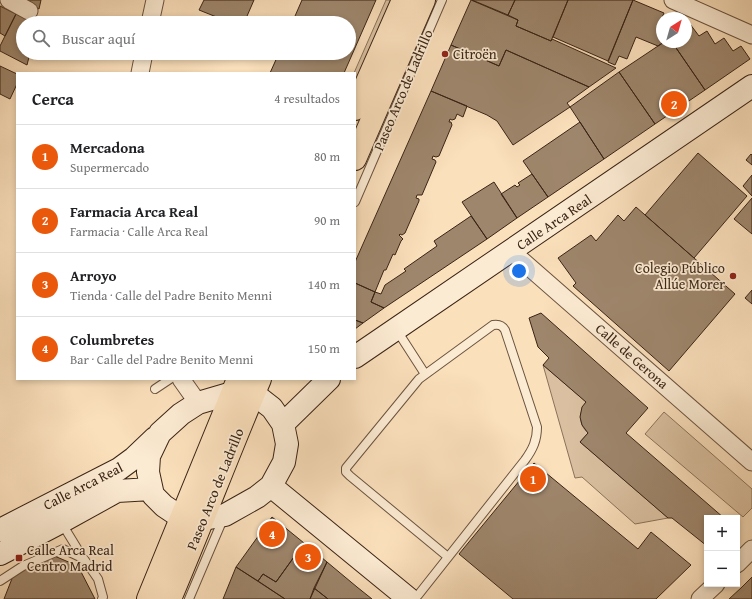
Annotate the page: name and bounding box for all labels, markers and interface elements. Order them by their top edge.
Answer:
north arrow [656,12,692,48]
search box [16,16,356,60]
street label: Paseo Arco de Ladrillo [368,26,438,154]
icon: search [30,27,52,49]
text: Buscar aquí [62,28,135,49]
place label: Citroën [453,44,497,64]
marker: Citroën [440,49,450,59]
text: Cerca [32,86,74,111]
text: 4 resultados [274,89,340,108]
pin: 2 [661,89,687,119]
text: Mercadona [70,137,145,158]
text: 1 [42,147,48,166]
text: 80 m [314,147,340,166]
text: Supermercado [70,158,149,177]
street label: Calle Arca Real [512,189,596,255]
text: Farmacia Arca Real [70,201,198,222]
text: 2 [42,211,48,230]
text: 90 m [314,211,340,230]
text: Farmacia · Calle Arca Real [70,222,208,241]
place label: Colegio Público Allúe Morer [635,258,725,294]
your location [509,261,529,281]
text: Arroyo [70,265,117,286]
marker: Colegio Público Allúe Morer [728,271,738,281]
text: 3 [42,275,48,294]
text: 140 m [308,275,340,294]
text: Tienda · Calle del Padre Benito Menni [70,286,272,305]
street label: Calle de Gerona [591,319,673,394]
text: Columbretes [70,329,154,350]
text: 4 [42,339,48,358]
text: 150 m [308,339,340,358]
text: Bar · Calle del Padre Benito Menni [70,350,254,369]
street label: Paseo Arco de Ladrillo [181,425,249,553]
street label: Calle Arca Real [40,457,126,515]
pin: 1 [520,464,546,494]
map controls [704,515,740,587]
button: + [704,515,740,551]
pin: 4 [259,519,285,549]
place label: Calle Arca Real Centro Madrid [27,540,114,576]
pin: 3 [295,542,321,572]
button: − [704,551,740,587]
marker: Calle Arca Real Centro Madrid [14,553,24,563]

